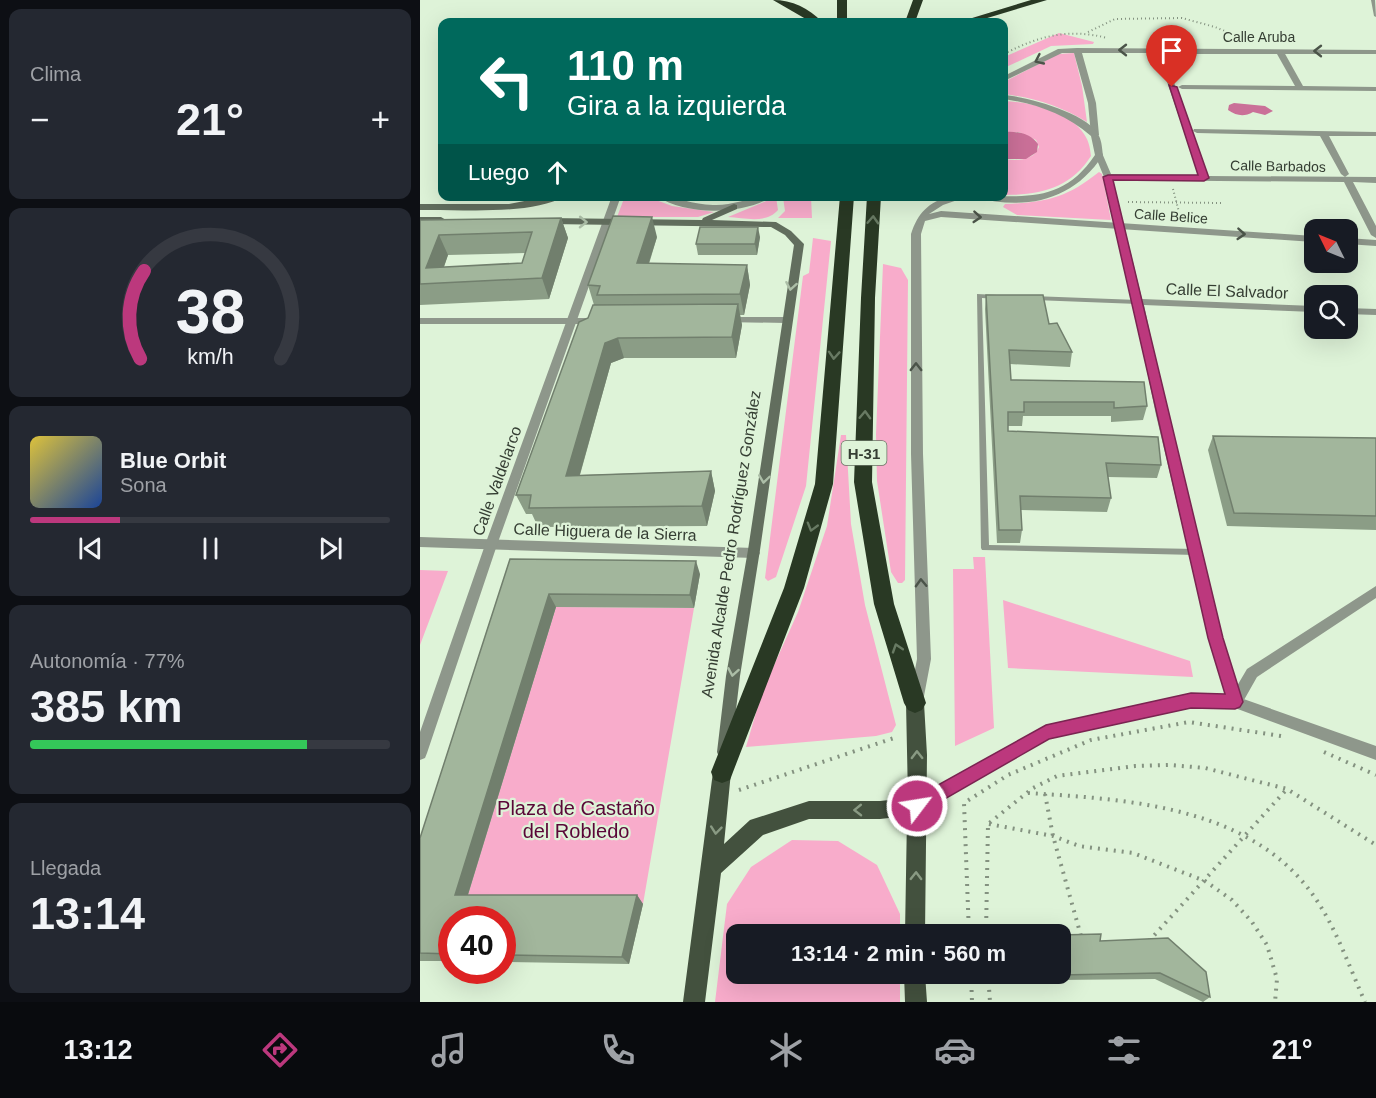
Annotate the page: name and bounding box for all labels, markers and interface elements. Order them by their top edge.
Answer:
pin [1146,25,1197,87]
street label: Calle Aruba [1223,29,1295,45]
icon: arrive [1155,34,1188,67]
icon: left [468,42,546,120]
text: 110 m [567,42,684,89]
one-way arrow [1118,44,1127,56]
one-way arrow [1313,45,1322,57]
one-way arrow [1034,53,1045,65]
text: Clima [30,63,81,85]
text: Gira a la izquierda [567,91,786,121]
text: 21° [176,94,244,145]
text: − [30,101,49,138]
text: + [371,101,390,138]
icon: ahead [541,156,574,189]
street label: Calle Barbados [1230,157,1326,175]
text: Luego [468,160,529,185]
street label: Calle Belice [1134,205,1209,227]
one-way arrow [973,210,982,223]
one-way arrow [866,215,879,224]
one-way arrow [579,216,588,228]
north arrow [1304,219,1358,273]
map controls [1304,219,1358,339]
one-way arrow [1236,227,1245,240]
text: 38 [175,278,245,347]
street label: Calle El Salvador [1165,280,1289,302]
one-way arrow [786,281,798,291]
button: search [1304,285,1358,339]
text: km/h [187,346,233,370]
one-way arrow [828,350,841,359]
one-way arrow [910,362,922,371]
street label: Avenida Alcalde Pedro Rodríguez González [698,389,764,699]
one-way arrow [859,410,871,419]
street label: Calle Valdelarco [469,424,525,538]
road number: H-31 [842,441,886,465]
text: Blue Orbit [120,448,226,473]
text: Sona [120,474,167,496]
one-way arrow [758,475,770,484]
street label: Calle Higuera de la Sierra [513,520,697,544]
one-way arrow [807,521,819,532]
icon: previous [74,532,107,565]
icon: pause [194,532,227,565]
icon: next [314,532,347,565]
one-way arrow [915,578,928,587]
one-way arrow [892,643,905,654]
text: Autonomía · 77% [30,650,185,672]
one-way arrow [727,666,740,676]
text: 385 km [30,681,183,732]
one-way arrow [911,750,923,759]
position arrow [885,774,949,838]
park label: Plaza de Castaño del Robledo [497,797,655,842]
one-way arrow [854,804,863,816]
one-way arrow [710,825,723,834]
text: Llegada [30,857,101,879]
one-way arrow [909,872,922,881]
text: 13:14 [30,888,145,939]
speed limit sign: 40 [438,906,516,984]
text: 13:14 · 2 min · 560 m [791,941,1006,966]
icon: directions [259,1029,301,1071]
icon: music [428,1029,470,1071]
icon: phone [597,1029,639,1071]
icon: climate [765,1029,807,1071]
icon: car [934,1029,976,1071]
icon: filters [1103,1029,1145,1071]
text: 13:12 [63,1035,132,1065]
text: 21° [1272,1035,1313,1065]

